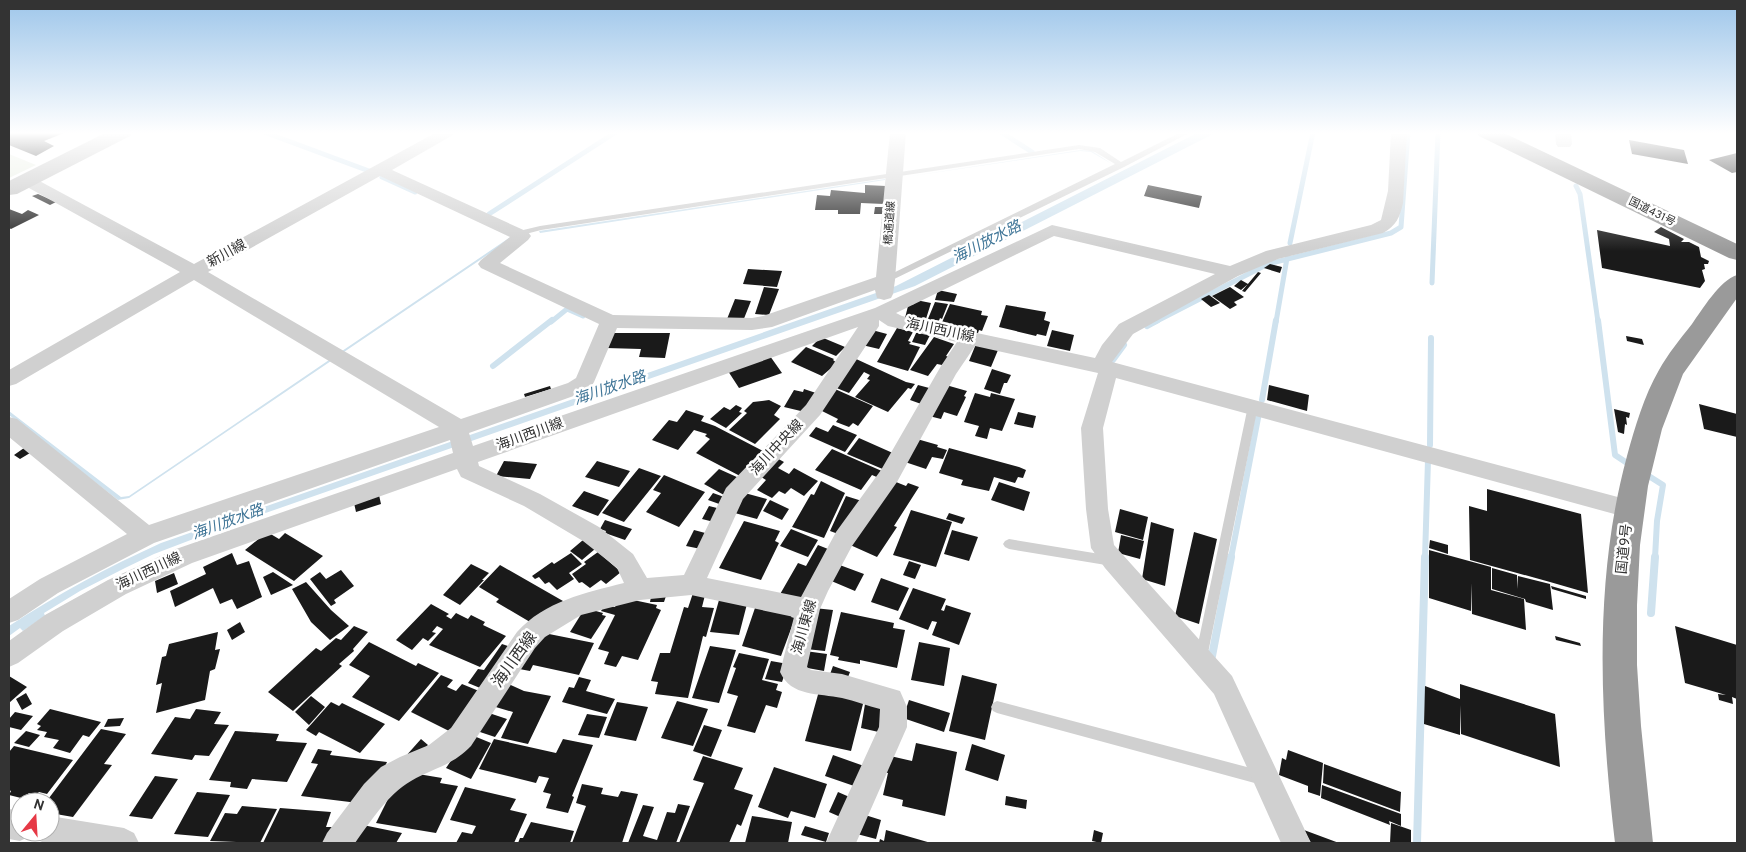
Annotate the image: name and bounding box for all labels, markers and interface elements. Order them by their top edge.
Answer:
street label: 国道431号 [1626,195,1678,229]
street label: 橋通道線 [881,201,899,245]
water label: 海川放水路 [949,217,1027,268]
street label: 新川線 [205,236,249,272]
street label: 海川西川線 [904,315,976,347]
water label: 海川放水路 [571,367,650,410]
street label: 海川西川線 [494,415,566,455]
street label: 海川中央線 [747,417,807,479]
water label: 海川放水路 [190,501,268,545]
street label: 国道9号 [1614,523,1636,575]
street label: 海川西川線 [114,550,184,594]
street label: 海川東線 [789,598,821,656]
street label: 海川西線 [488,628,542,692]
north arrow [10,792,60,842]
text: N [31,796,46,816]

